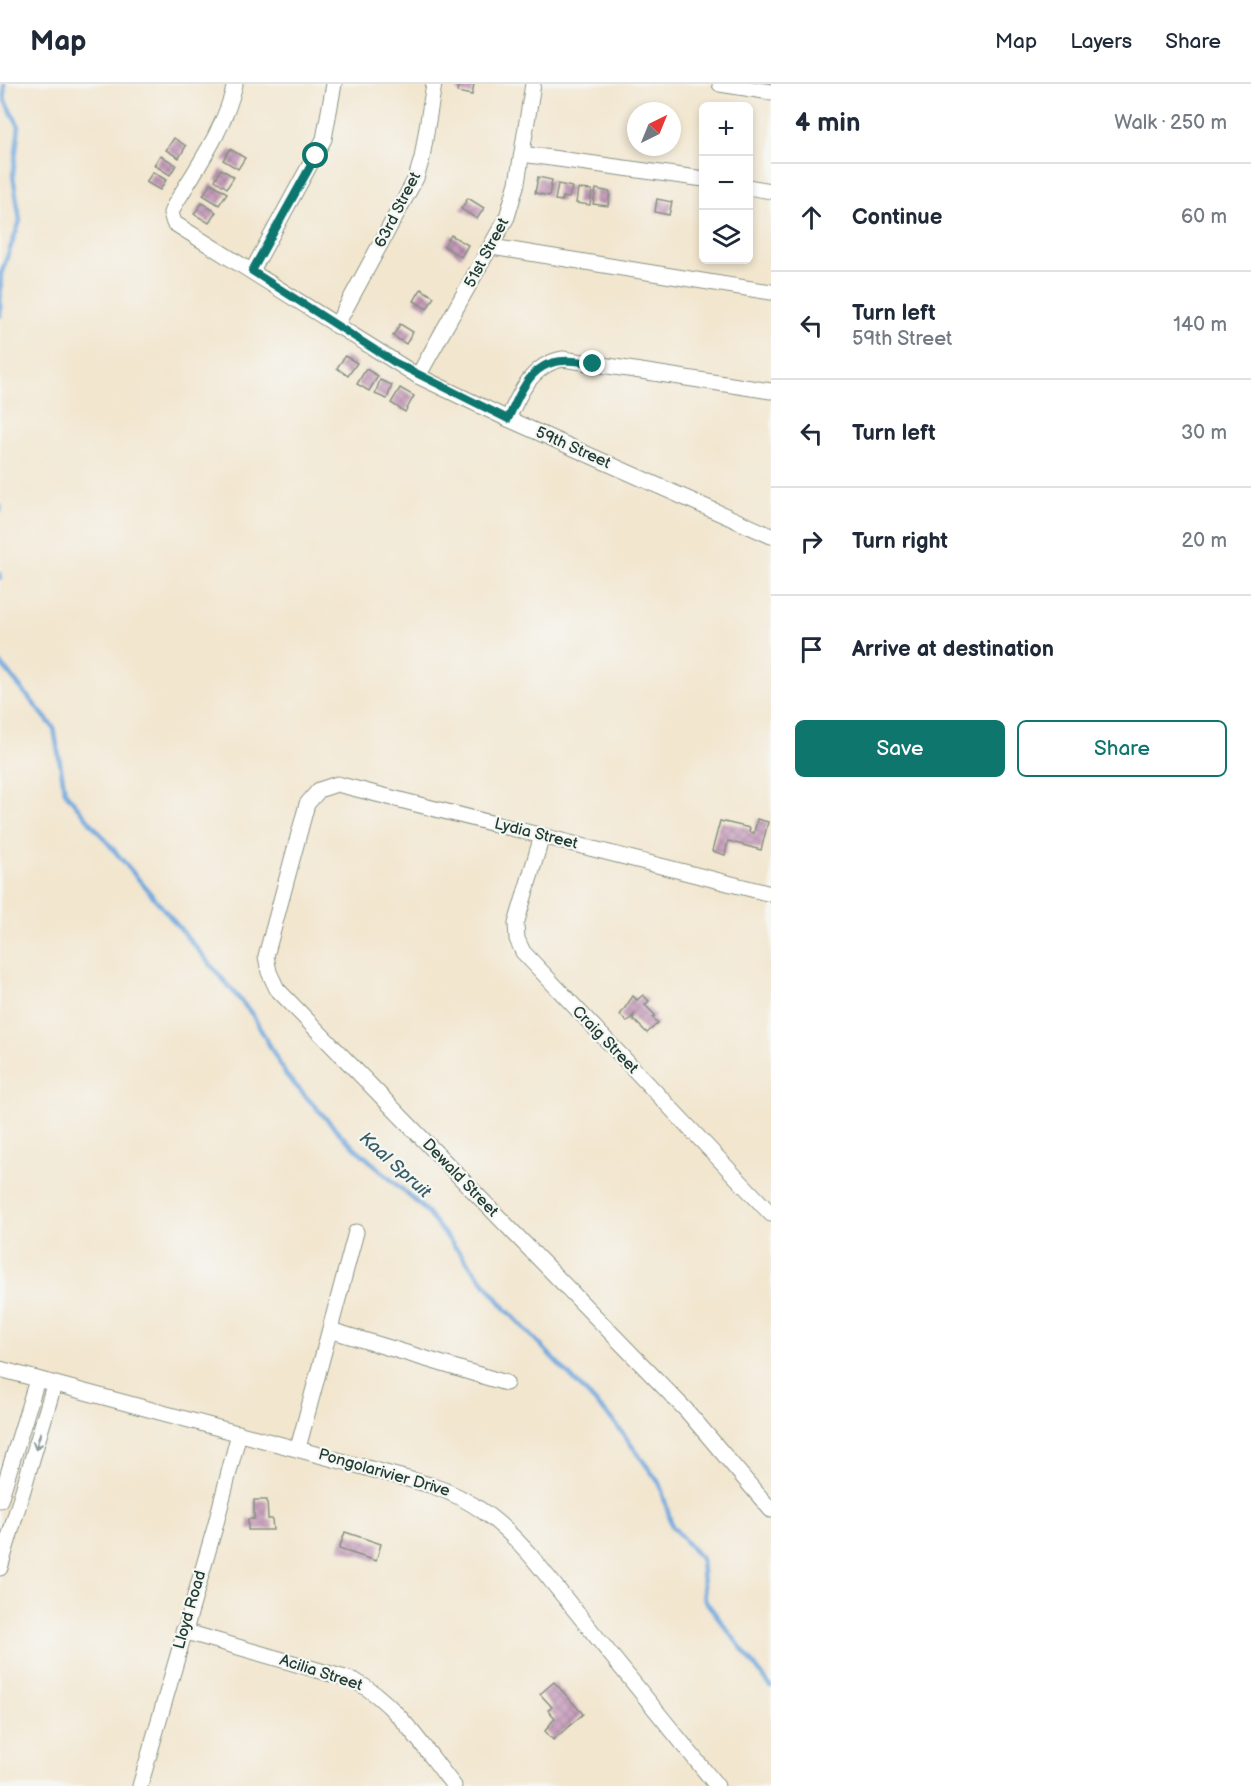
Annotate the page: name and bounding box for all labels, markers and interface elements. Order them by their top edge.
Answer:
text: Map [30,25,86,58]
text: Map [995,29,1037,54]
text: Layers [1070,29,1132,54]
text: Share [1165,29,1221,54]
north arrow [627,102,681,156]
map controls [699,102,753,264]
button: + [699,102,753,156]
text: 4 min [795,108,860,139]
text: Walk · 250 m [1114,111,1227,135]
route start [302,142,328,168]
button: − [699,156,753,210]
street label: 63rd Street [371,169,425,251]
icon: ahead [795,201,828,234]
text: Continue [852,204,942,231]
text: 60 m [1181,205,1227,229]
button: layers [699,210,753,264]
street label: 51st Street [461,215,513,291]
text: Turn left [852,300,936,327]
icon: left [795,309,828,342]
text: 140 m [1173,313,1227,337]
text: 59th Street [852,327,952,351]
route end [579,350,605,376]
icon: left [795,417,828,450]
text: Turn left [852,420,936,447]
text: 30 m [1181,421,1227,445]
street label: 59th Street [533,423,614,473]
icon: right [795,525,828,558]
text: Turn right [852,528,948,555]
text: 20 m [1182,529,1227,553]
icon: arrive [795,633,828,666]
text: Arrive at destination [852,636,1054,663]
button: Save [795,720,1005,777]
button: Share [1017,720,1227,777]
street label: Lydia Street [492,814,580,854]
street label: Craig Street [568,1002,642,1078]
water label: Kaal Spruit [355,1128,435,1203]
street label: Dewald Street [418,1135,502,1221]
one-way arrow [32,1431,43,1450]
street label: Pongolarivier Drive [316,1445,452,1501]
street label: Lloyd Road [170,1569,210,1651]
street label: Acilia Street [277,1651,365,1695]

